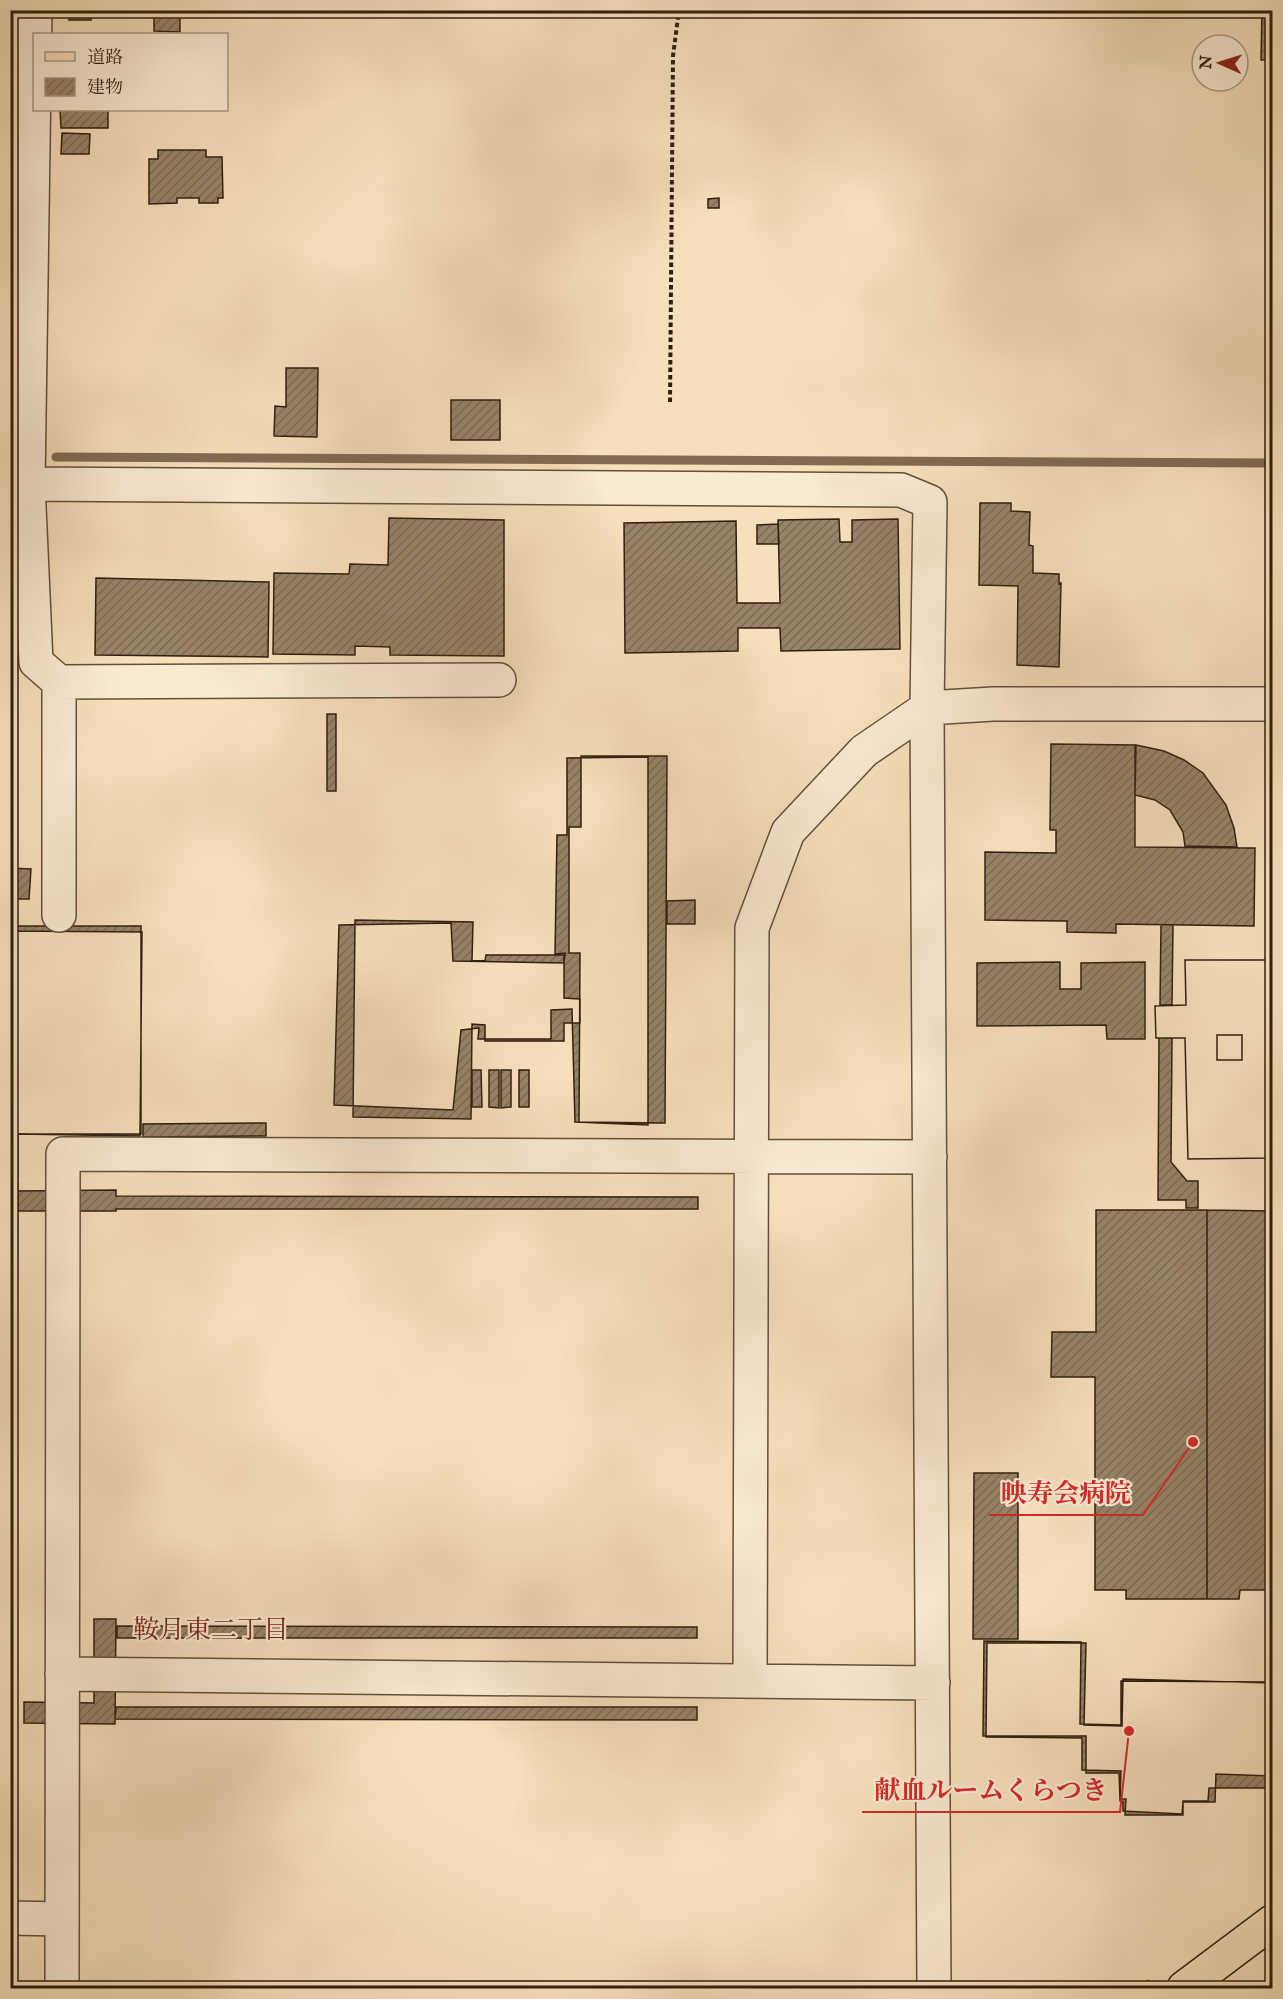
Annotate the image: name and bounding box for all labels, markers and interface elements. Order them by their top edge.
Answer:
legend [33,33,228,111]
north arrow [1190,33,1250,93]
text: 道路 [87,47,123,70]
text: N [1197,55,1217,71]
text: 建物 [87,77,123,100]
callout: 映寿会病院 [989,1471,1143,1515]
text: 映寿会病院 [1001,1478,1131,1511]
district label: 鞍月東二丁目 [133,1614,289,1647]
callout: 献血ルームくらつき [862,1768,1120,1812]
text: 献血ルームくらつき [874,1775,1108,1808]

